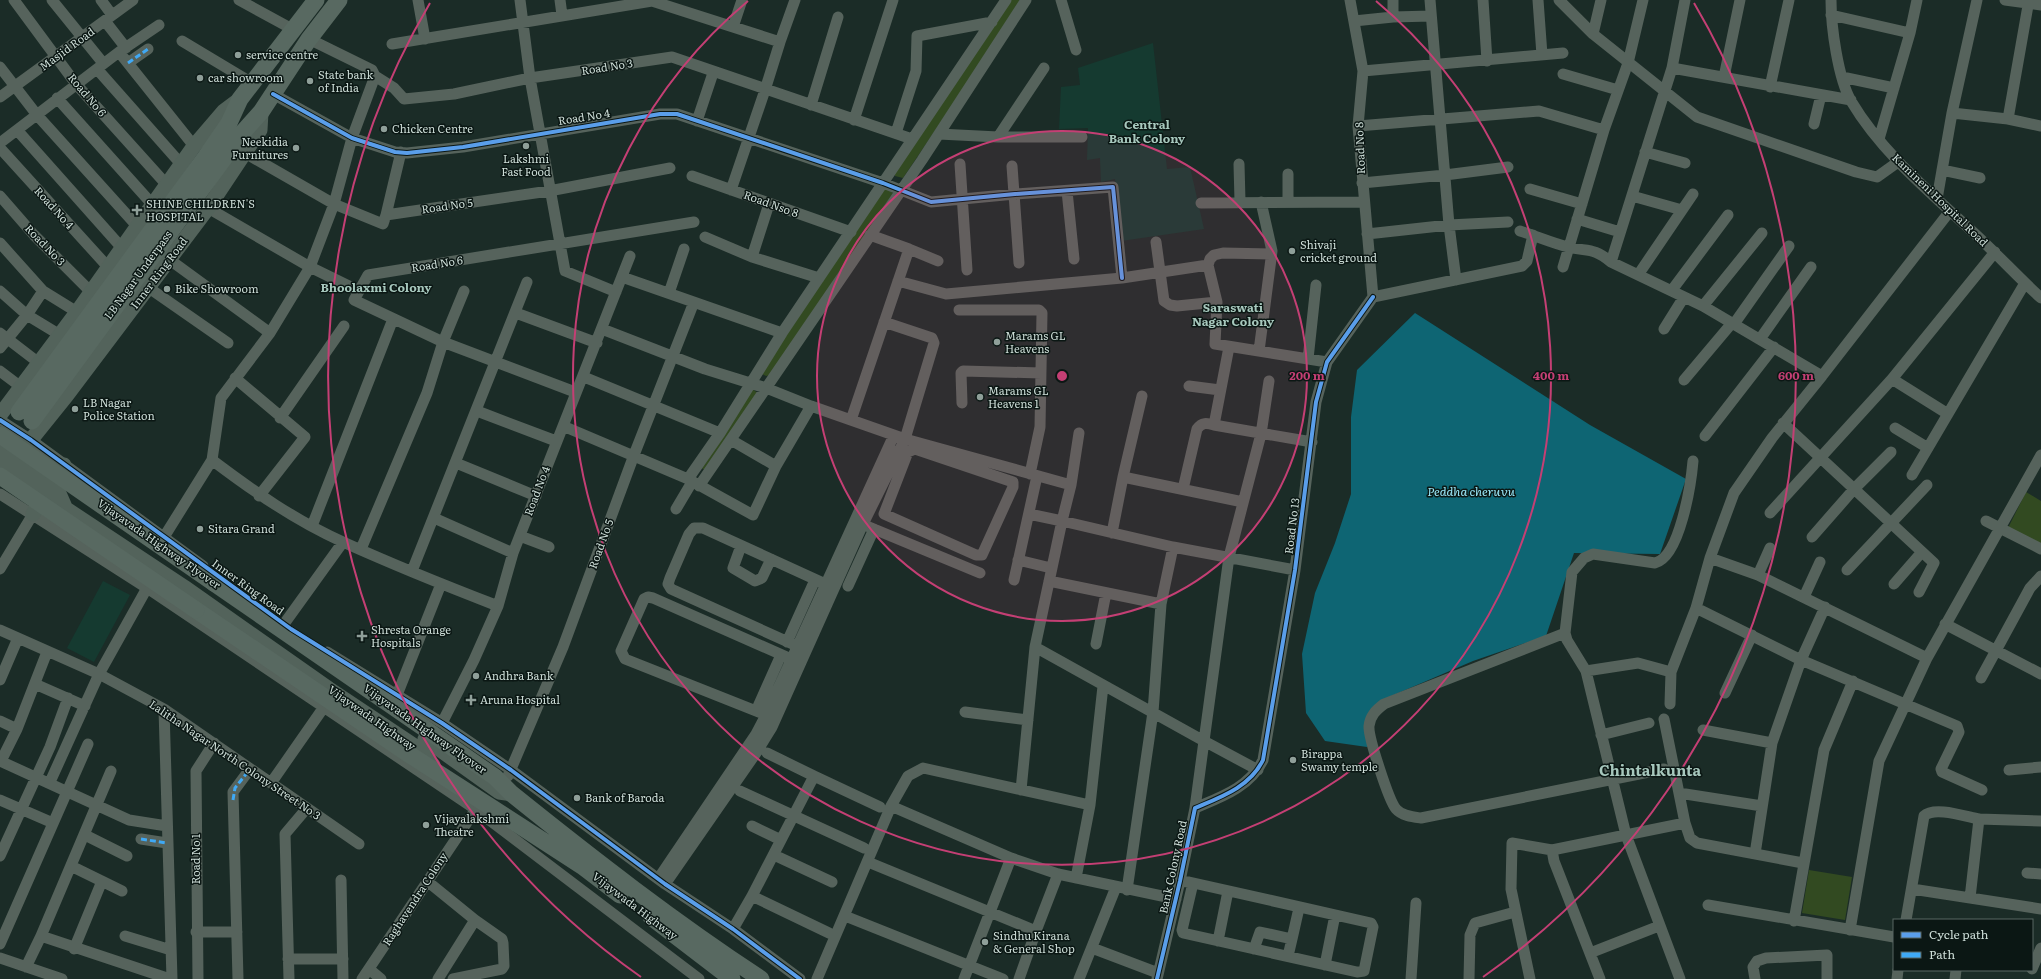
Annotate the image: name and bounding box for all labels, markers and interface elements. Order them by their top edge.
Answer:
street label: Masjid Road [36,23,97,74]
place label: service centre [246,46,319,62]
marker: service centre [233,50,243,60]
street label: Road No 3 [580,54,634,78]
place label: State bank of India [318,66,373,95]
street label: Road No 6 [65,69,111,120]
place label: car showroom [208,69,284,85]
marker: car showroom [195,73,205,83]
marker: State bank of India [305,76,315,86]
street label: Road No 4 [557,104,611,128]
district label: Central Bank Colony [1109,115,1186,147]
place label: Chicken Centre [392,120,473,136]
street label: Road No 8 [1350,122,1368,174]
marker: Chicken Centre [379,124,389,134]
place label: Neekidia Furnitures [232,133,288,162]
marker: Lakshmi Fast Food [521,141,531,151]
marker: Neekidia Furnitures [291,143,301,153]
street label: Kamineni Hospital Road [1889,149,1992,250]
place label: Lakshmi Fast Food [501,150,551,179]
street label: Road No 4 [31,183,78,232]
street label: Road Nso 8 [742,186,801,220]
street label: Road No 5 [420,193,474,217]
place label: SHINE CHILDREN'S HOSPITAL [146,195,255,224]
marker: SHINE CHILDREN'S HOSPITAL [131,204,143,216]
street label: Road No 3 [22,220,70,269]
street label: LB Nagar Underpass [100,227,175,322]
street label: Inner Ring Road [126,233,191,311]
place label: Shivaji cricket ground [1300,236,1377,265]
marker: Shivaji cricket ground [1287,246,1297,256]
street label: Road No 6 [410,251,464,275]
district label: Bhoolaxmi Colony [320,278,432,296]
place label: Bike Showroom [175,280,259,296]
marker: Bike Showroom [162,284,172,294]
district label: Saraswati Nagar Colony [1192,298,1275,330]
place label: Marams GL Heavens [1005,327,1066,356]
marker: Marams GL Heavens [992,337,1002,347]
text: 200 m [1289,366,1325,384]
text: 400 m [1533,366,1569,384]
text: 600 m [1778,366,1814,384]
centre of rings [1055,369,1069,383]
place label: Marams GL Heavens 1 [988,382,1049,411]
marker: Marams GL Heavens 1 [975,392,985,402]
place label: LB Nagar Police Station [83,394,155,423]
marker: LB Nagar Police Station [70,404,80,414]
street label: Road No 4 [519,463,553,518]
water label: Peddha cheruvu [1427,482,1516,500]
street label: Vijayavada Highway Flyover [95,494,225,592]
street label: Road No 13 [1280,497,1302,555]
street label: Road No 5 [584,516,617,571]
place label: Sitara Grand [208,520,275,536]
marker: Sitara Grand [195,524,205,534]
street label: Inner Ring Road [209,554,288,618]
place label: Shresta Orange Hospitals [371,621,451,650]
marker: Shresta Orange Hospitals [356,630,368,642]
place label: Andhra Bank [484,667,554,683]
marker: Andhra Bank [471,671,481,681]
street label: Vijayavada Highway Flyover [361,679,491,777]
street label: Vijaywada Highway [326,681,420,754]
place label: Aruna Hospital [480,691,560,707]
marker: Aruna Hospital [465,694,477,706]
street label: Lalitha Nagar North Colony Street No 3 [147,696,325,823]
place label: Birappa Swamy temple [1301,745,1378,774]
marker: Birappa Swamy temple [1288,755,1298,765]
district label: Chintalkunta [1599,758,1701,781]
place label: Bank of Baroda [585,789,665,805]
marker: Bank of Baroda [572,793,582,803]
place label: Vijayalakshmi Theatre [434,810,509,839]
street label: Bank Colony Road [1154,818,1190,915]
marker: Vijayalakshmi Theatre [421,820,431,830]
street label: Road No 1 [187,833,203,884]
street label: Raghavendra Colony [378,848,451,948]
street label: Vijaywada Highway [589,868,682,943]
legend [1893,919,2033,971]
text: Cycle path [1929,925,1989,943]
place label: Sindhu Kirana & General Shop [993,927,1075,956]
marker: Sindhu Kirana & General Shop [980,937,990,947]
text: Path [1929,945,1955,963]

